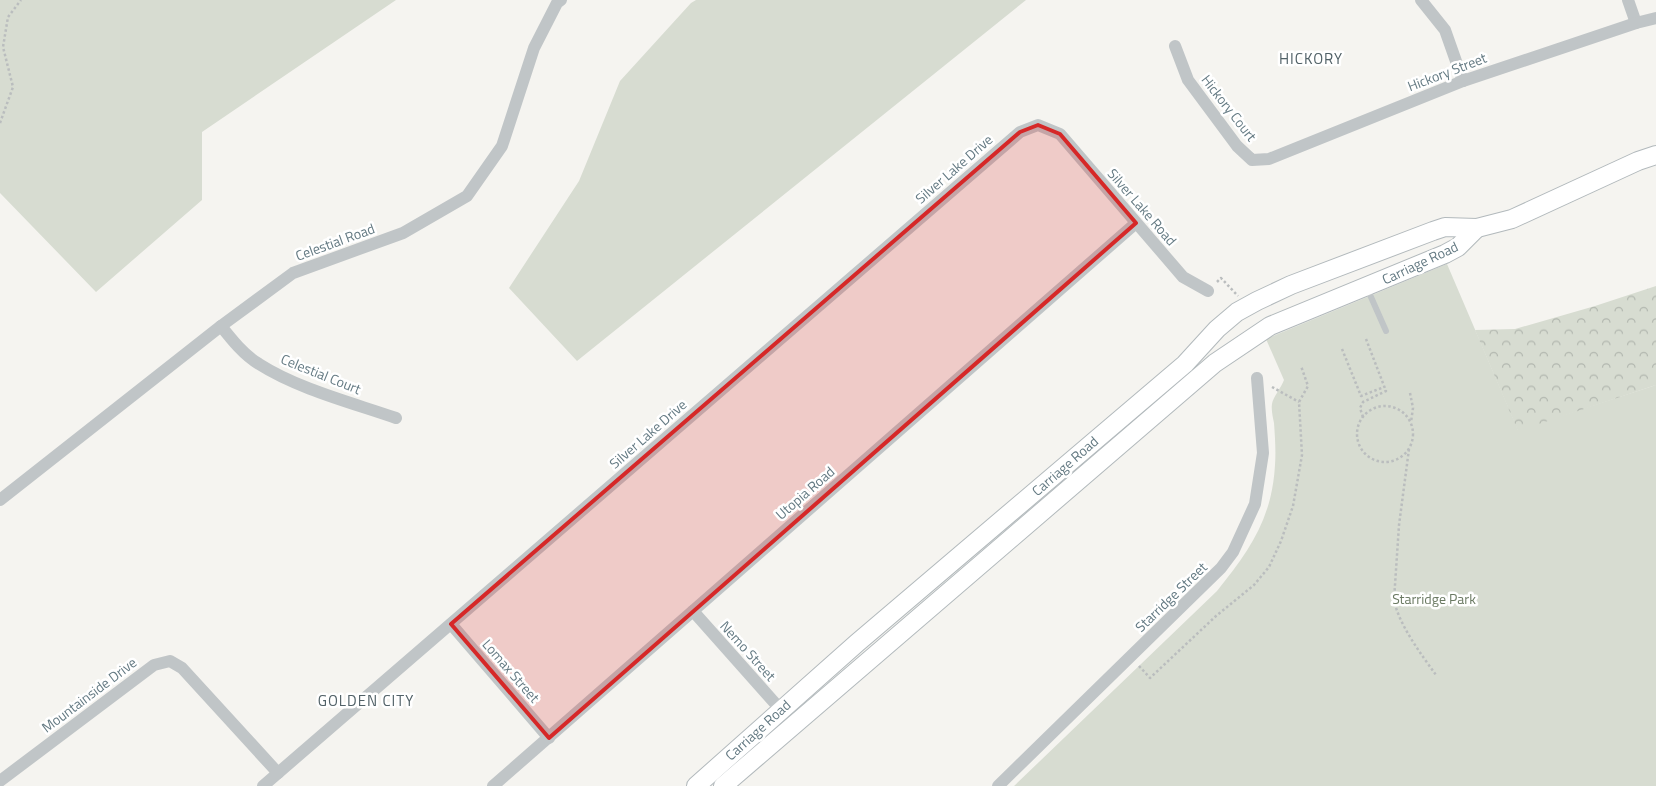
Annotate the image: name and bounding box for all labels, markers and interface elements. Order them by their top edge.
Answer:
district label: HICKORY [1279,47,1343,70]
street label: Hickory Street [1404,47,1490,96]
street label: Hickory Court [1197,70,1262,145]
street label: Silver Lake Drive [910,129,997,208]
street label: Silver Lake Road [1103,163,1182,250]
street label: Celestial Road [292,217,377,266]
street label: Carriage Road [1378,236,1461,289]
street label: Celestial Court [278,348,364,399]
street label: Silver Lake Drive [604,394,691,473]
street label: Carriage Road [1027,431,1103,500]
street label: Utopia Road [771,461,839,524]
street label: Starridge Street [1130,557,1211,636]
park label: Starridge Park [1392,588,1476,609]
street label: Nemo Street [716,616,781,686]
street label: Lomax Street [478,634,545,707]
street label: Mountainside Drive [37,652,141,737]
district label: GOLDEN CITY [318,689,414,712]
street label: Carriage Road [720,694,795,765]

